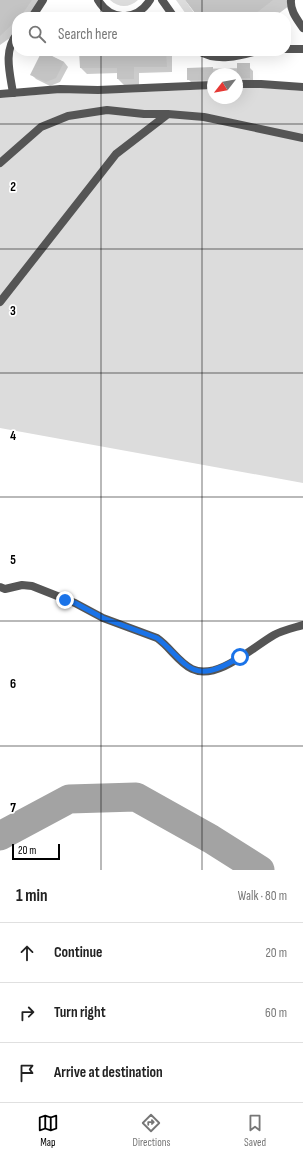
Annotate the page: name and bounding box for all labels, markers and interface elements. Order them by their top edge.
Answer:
search box [12,12,291,56]
icon: search [26,23,48,45]
text: Search here [58,25,118,44]
north arrow [207,68,243,104]
text: 2 [10,179,16,195]
text: 3 [10,303,16,319]
text: 4 [10,428,16,444]
text: 5 [10,552,16,568]
route end [56,591,74,609]
route start [231,648,249,666]
text: 6 [10,676,16,692]
text: 7 [10,800,16,816]
scale bar [12,842,60,861]
text: 20 m [18,844,36,857]
text: 1 min [16,886,48,906]
text: Walk · 80 m [238,888,287,904]
icon: ahead [16,942,38,964]
text: Continue [54,943,103,962]
text: 20 m [265,945,287,961]
icon: right [16,1002,38,1024]
text: Turn right [54,1003,106,1022]
text: 60 m [265,1005,287,1021]
icon: arrive [16,1062,38,1084]
text: Arrive at destination [54,1063,163,1082]
tab: Map [37,1112,59,1149]
tab: Directions [133,1112,170,1149]
tab: Saved [244,1112,266,1149]

